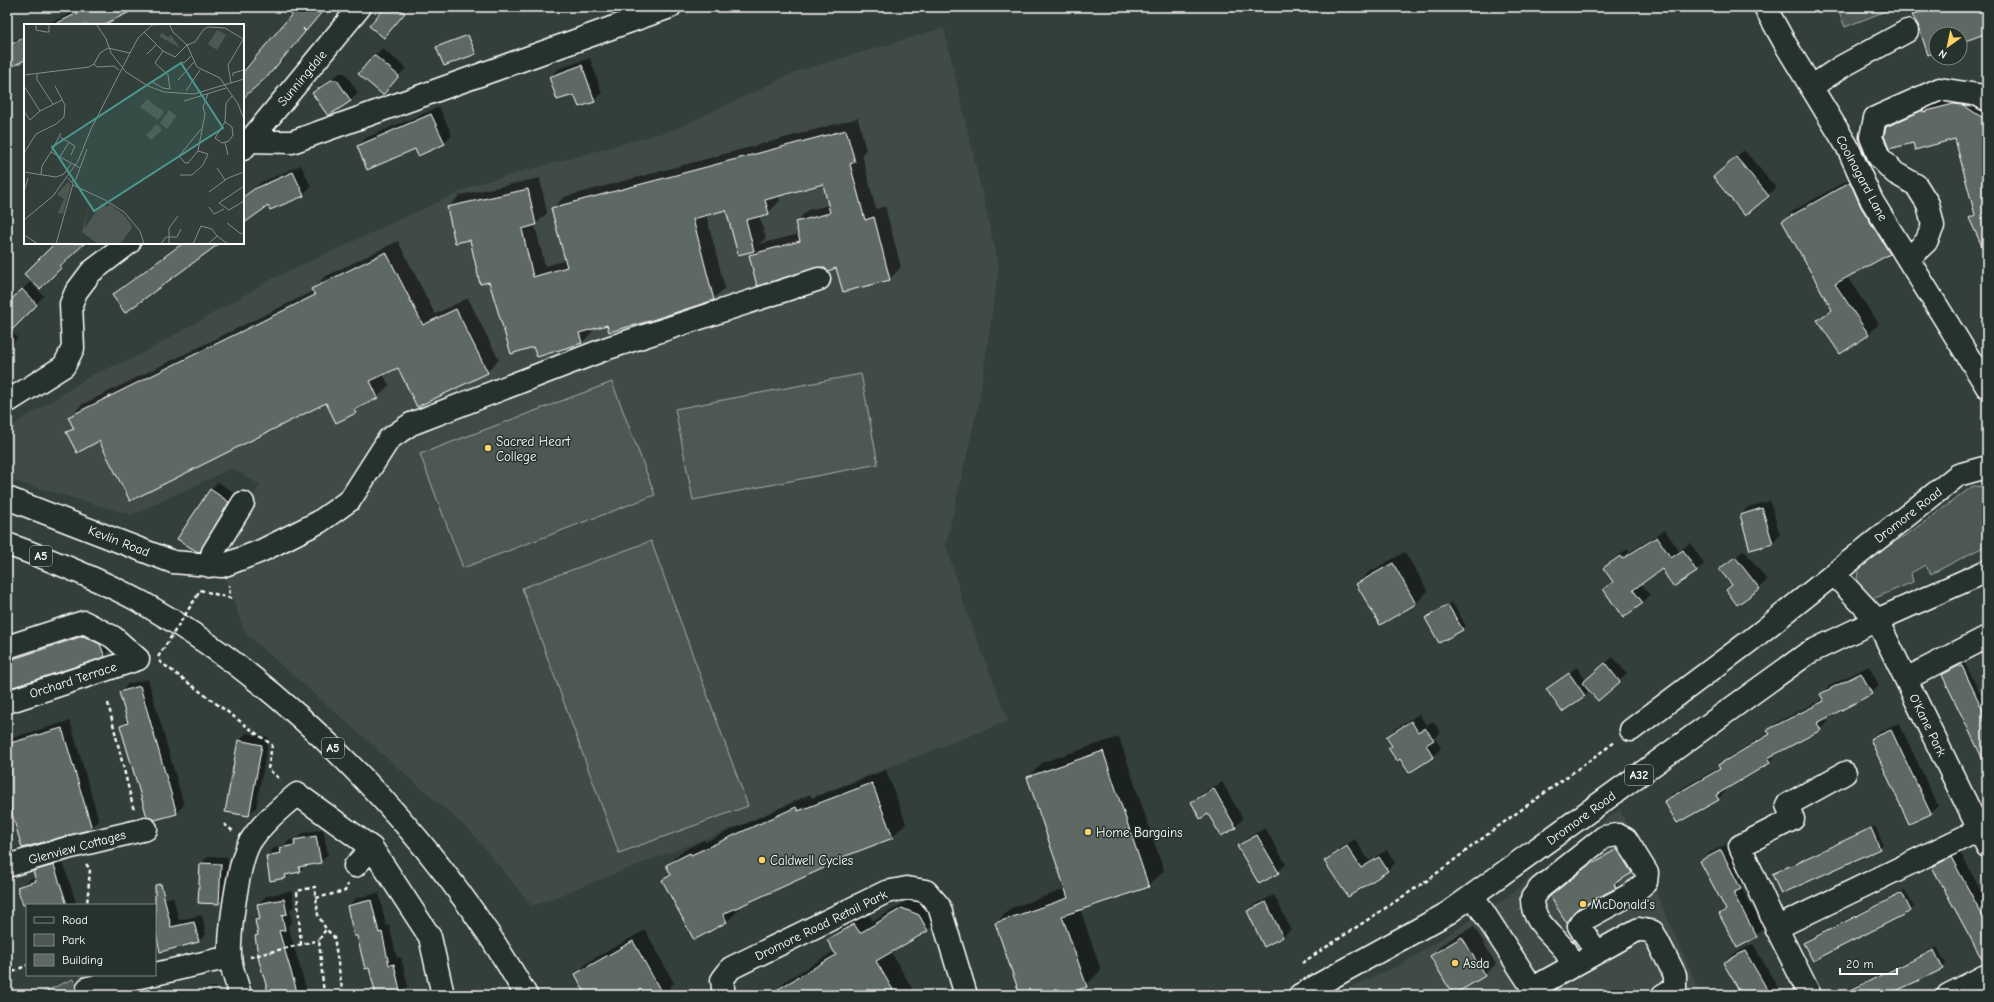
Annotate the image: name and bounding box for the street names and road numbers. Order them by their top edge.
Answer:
street label: Sunningdale [274,47,330,109]
street label: Coolnagard Lane [1833,133,1891,224]
street label: Dromore Road [1871,484,1945,546]
street label: Kevlin Road [86,522,152,560]
road number: A5 [30,546,52,566]
street label: Orchard Terrace [27,659,119,701]
street label: O'Kane Park [1906,691,1950,759]
road number: A5 [322,738,344,758]
road number: A32 [1625,765,1653,785]
street label: Dromore Road [1544,788,1618,848]
street label: Glenview Cottages [27,827,127,867]
street label: Dromore Road Retail Park [753,886,890,964]

